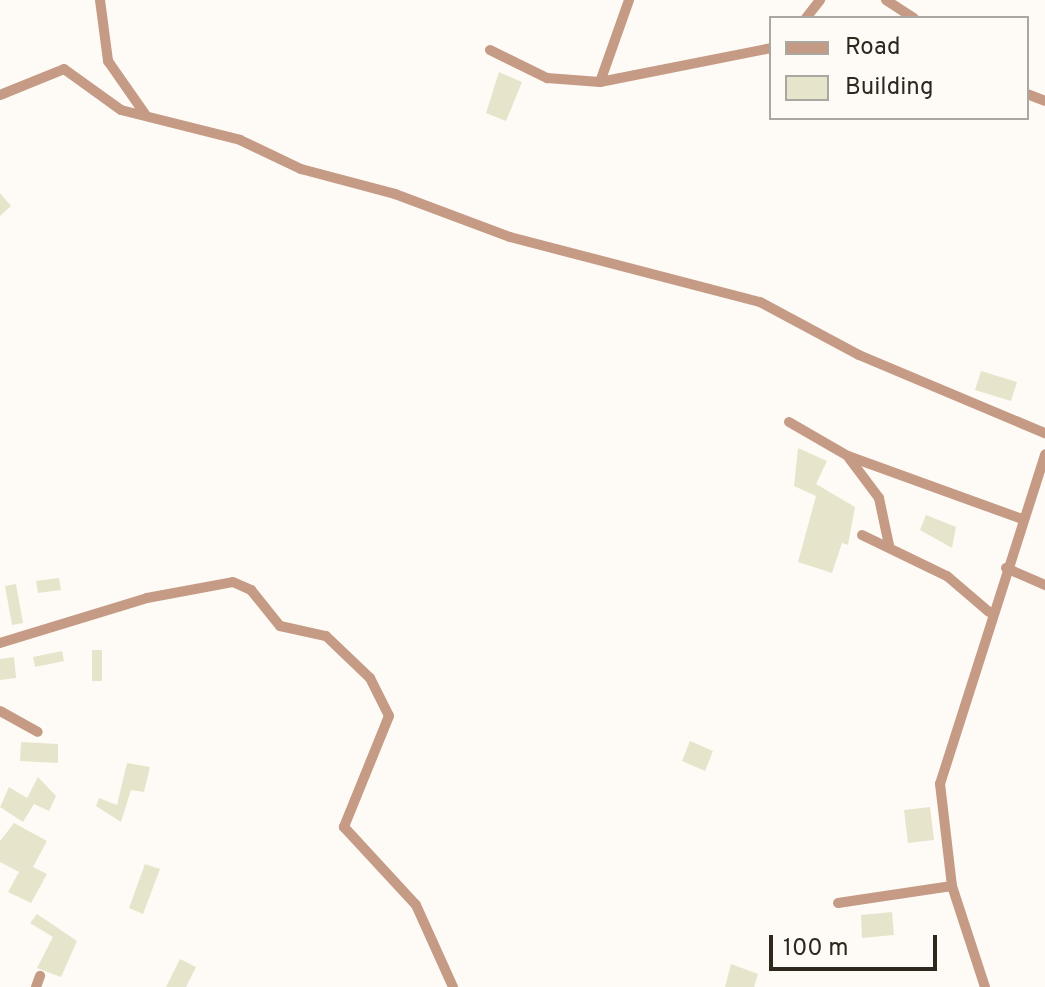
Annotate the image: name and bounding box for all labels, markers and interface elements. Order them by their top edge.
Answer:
legend [769,16,1029,120]
text: Road [845,33,901,63]
text: Building [845,73,934,103]
scale bar [773,919,941,969]
text: 100 m [783,934,849,964]

